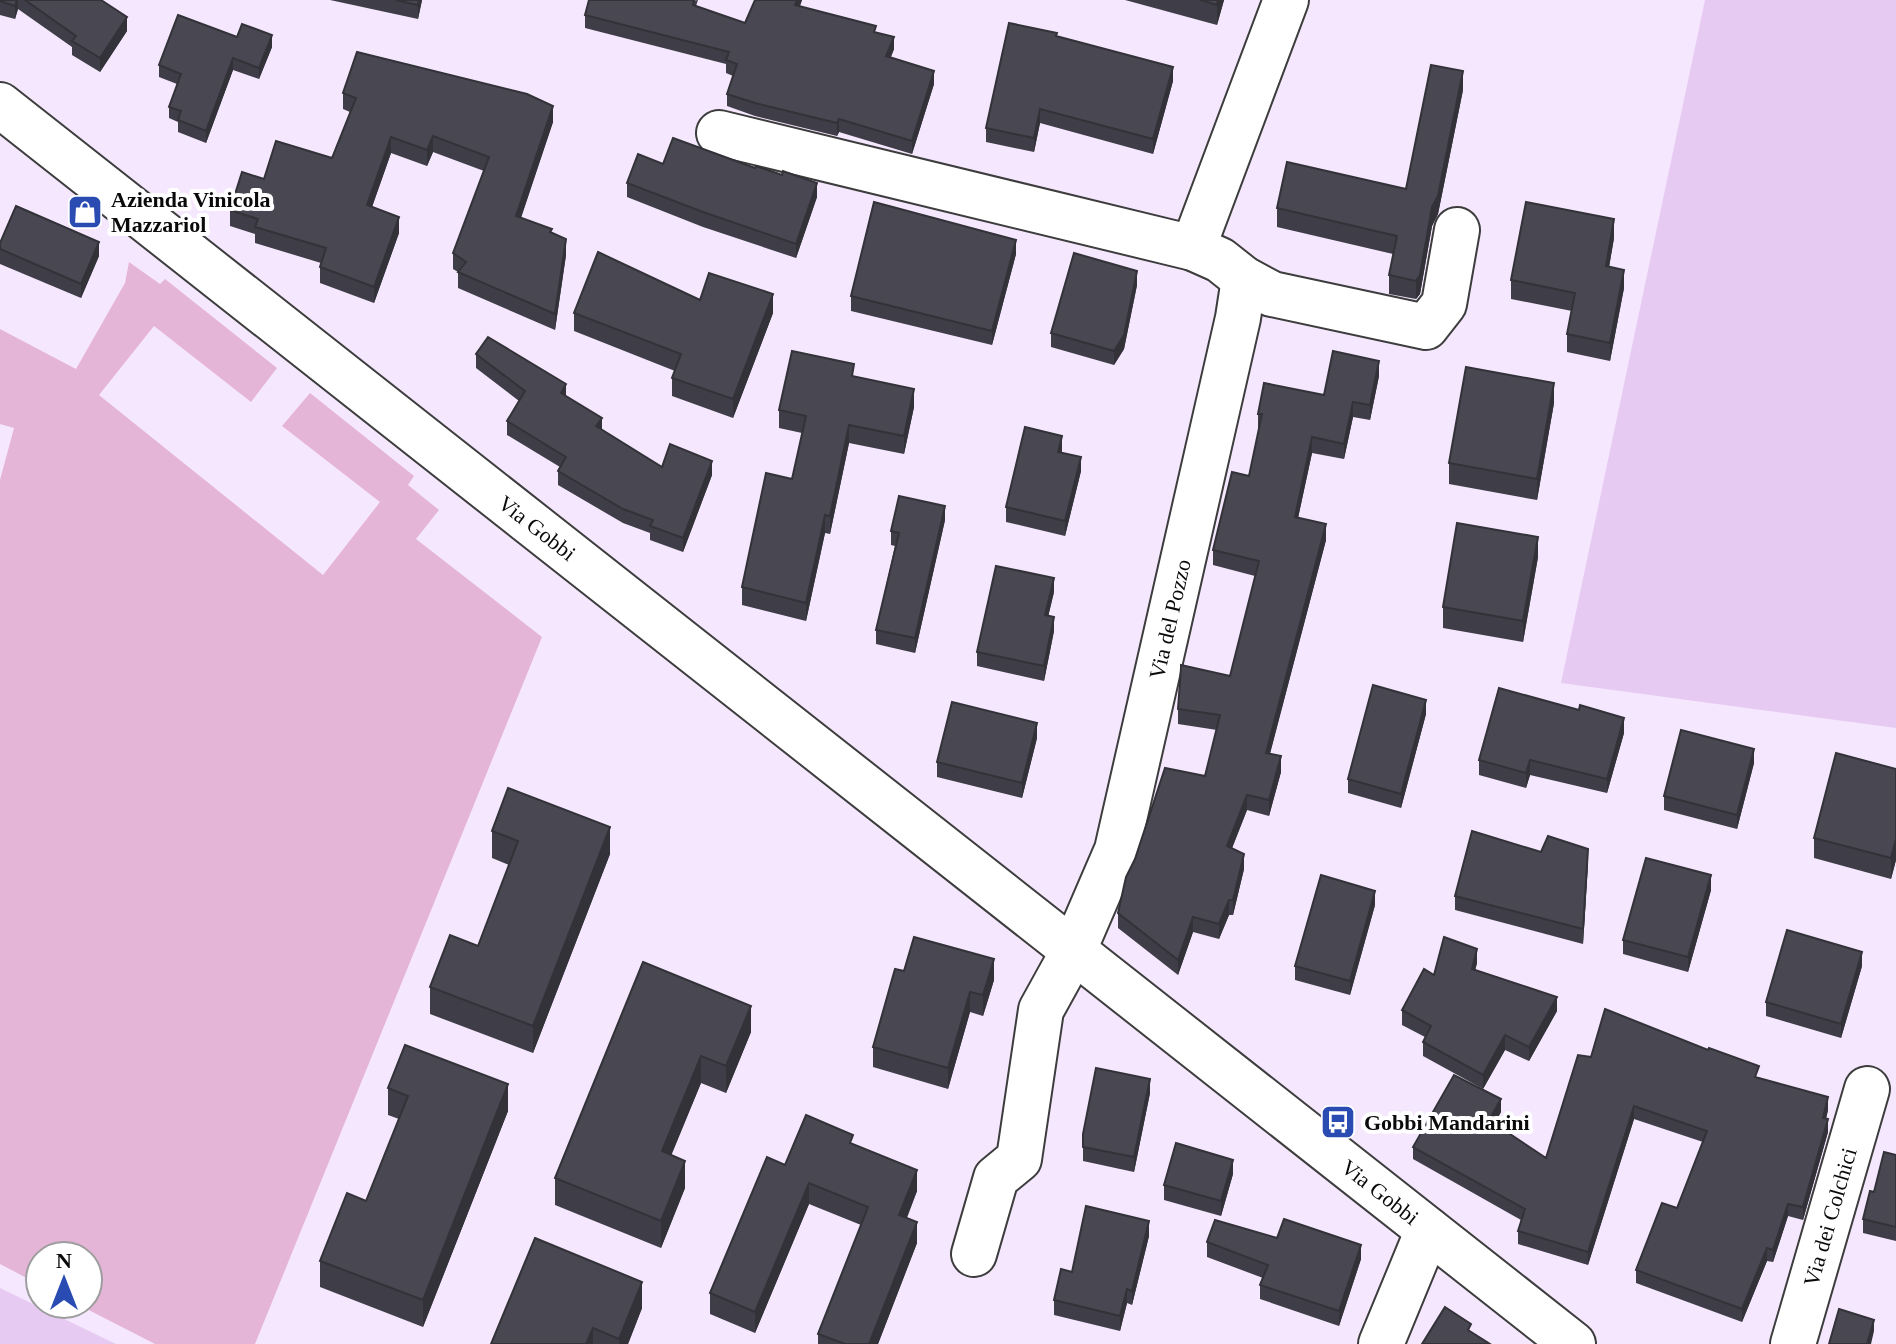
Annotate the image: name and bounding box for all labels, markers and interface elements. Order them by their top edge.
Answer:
place label: Azienda Vinicola Mazzariol [111,187,271,237]
shop icon: Azienda Vinicola Mazzariol [66,193,104,231]
street label: Via Gobbi [493,490,581,566]
street label: Via del Pozzo [1144,557,1196,681]
bus stop icon: Gobbi Mandarini [1319,1103,1357,1141]
place label: Gobbi Mandarini [1364,1110,1530,1135]
street label: Via dei Colchici [1798,1145,1862,1289]
street label: Via Gobbi [1336,1154,1424,1230]
north arrow [24,1240,104,1320]
text: N [56,1248,72,1273]

